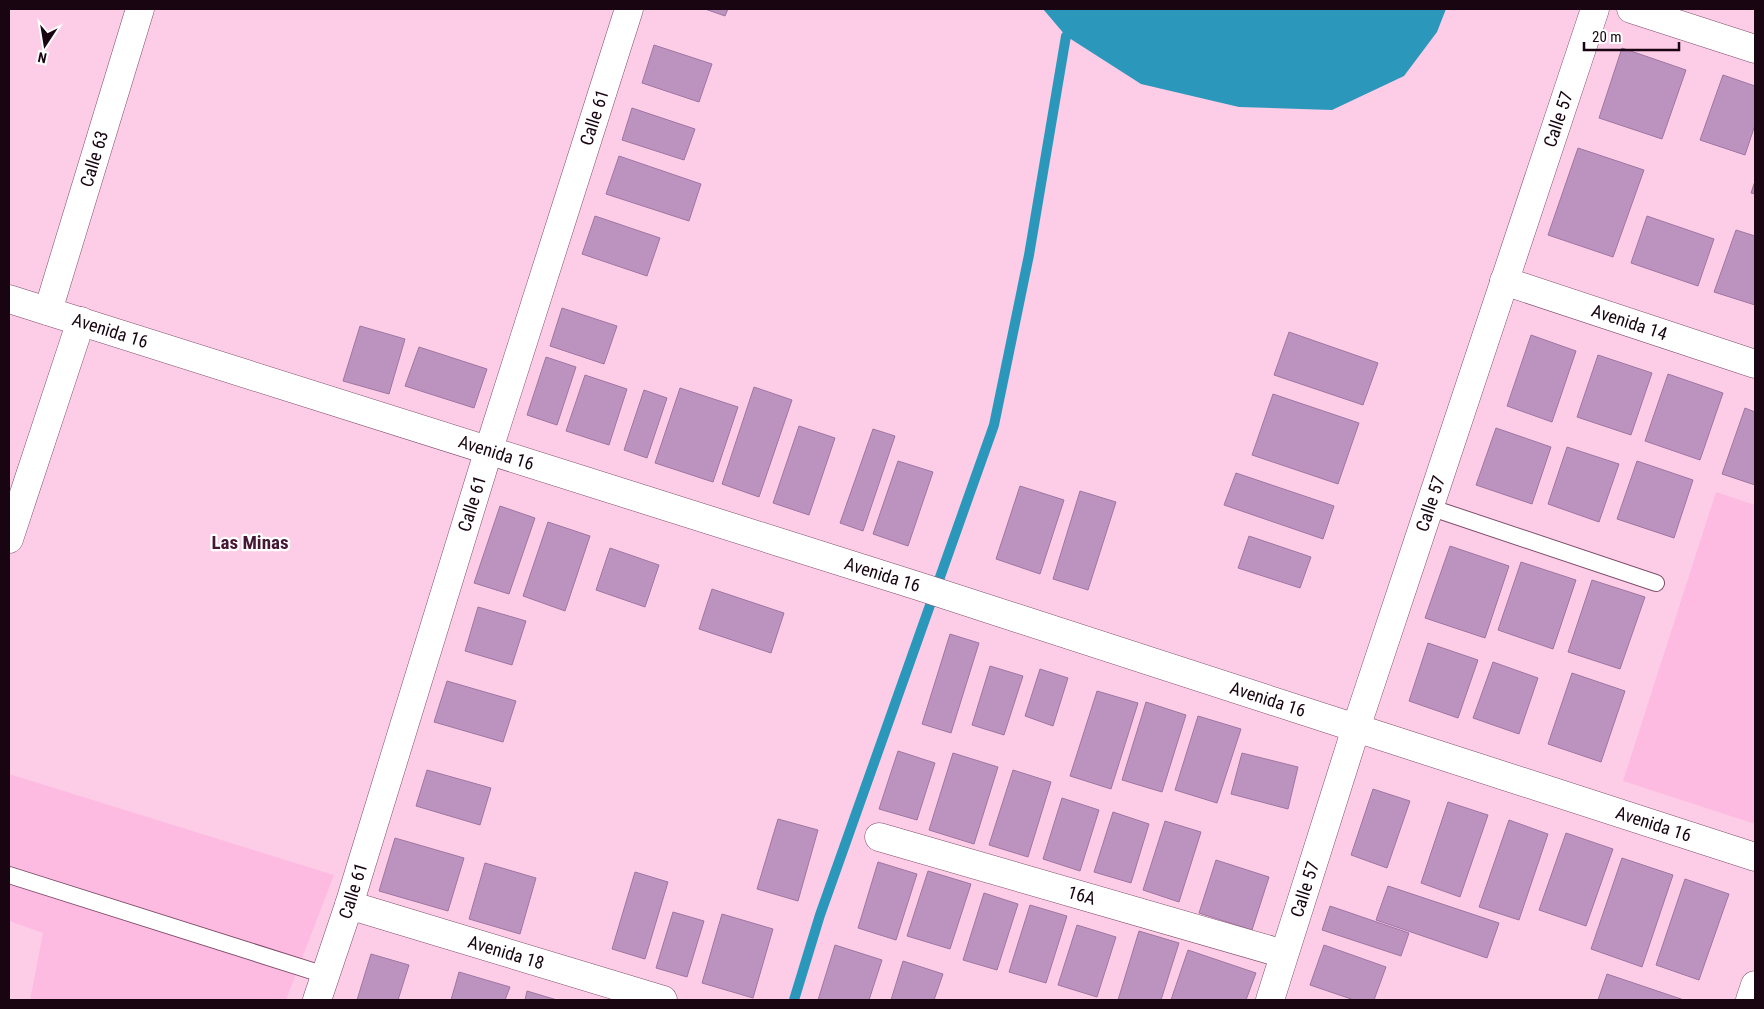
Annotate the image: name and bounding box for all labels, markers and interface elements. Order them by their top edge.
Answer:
north arrow [20,20,70,70]
scale bar [1584,20,1679,52]
text: 20 m [1592,28,1622,46]
text: N [36,49,48,66]
street label: Calle 61 [575,87,613,148]
street label: Calle 57 [1539,89,1577,150]
street label: Calle 63 [75,128,112,189]
street label: Avenida 14 [1589,300,1670,344]
street label: Avenida 16 [70,309,151,352]
street label: Avenida 16 [456,431,537,474]
street label: Calle 61 [453,473,490,534]
street label: Calle 57 [1411,473,1449,534]
district label: Las Minas [211,531,289,554]
street label: Avenida 16 [842,553,923,596]
street label: Avenida 16 [1228,677,1308,721]
street label: Avenida 16 [1613,802,1694,846]
street label: Calle 57 [1286,859,1323,920]
street label: Calle 61 [334,860,371,921]
street label: 16A [1065,881,1099,909]
street label: Avenida 18 [466,931,547,973]

